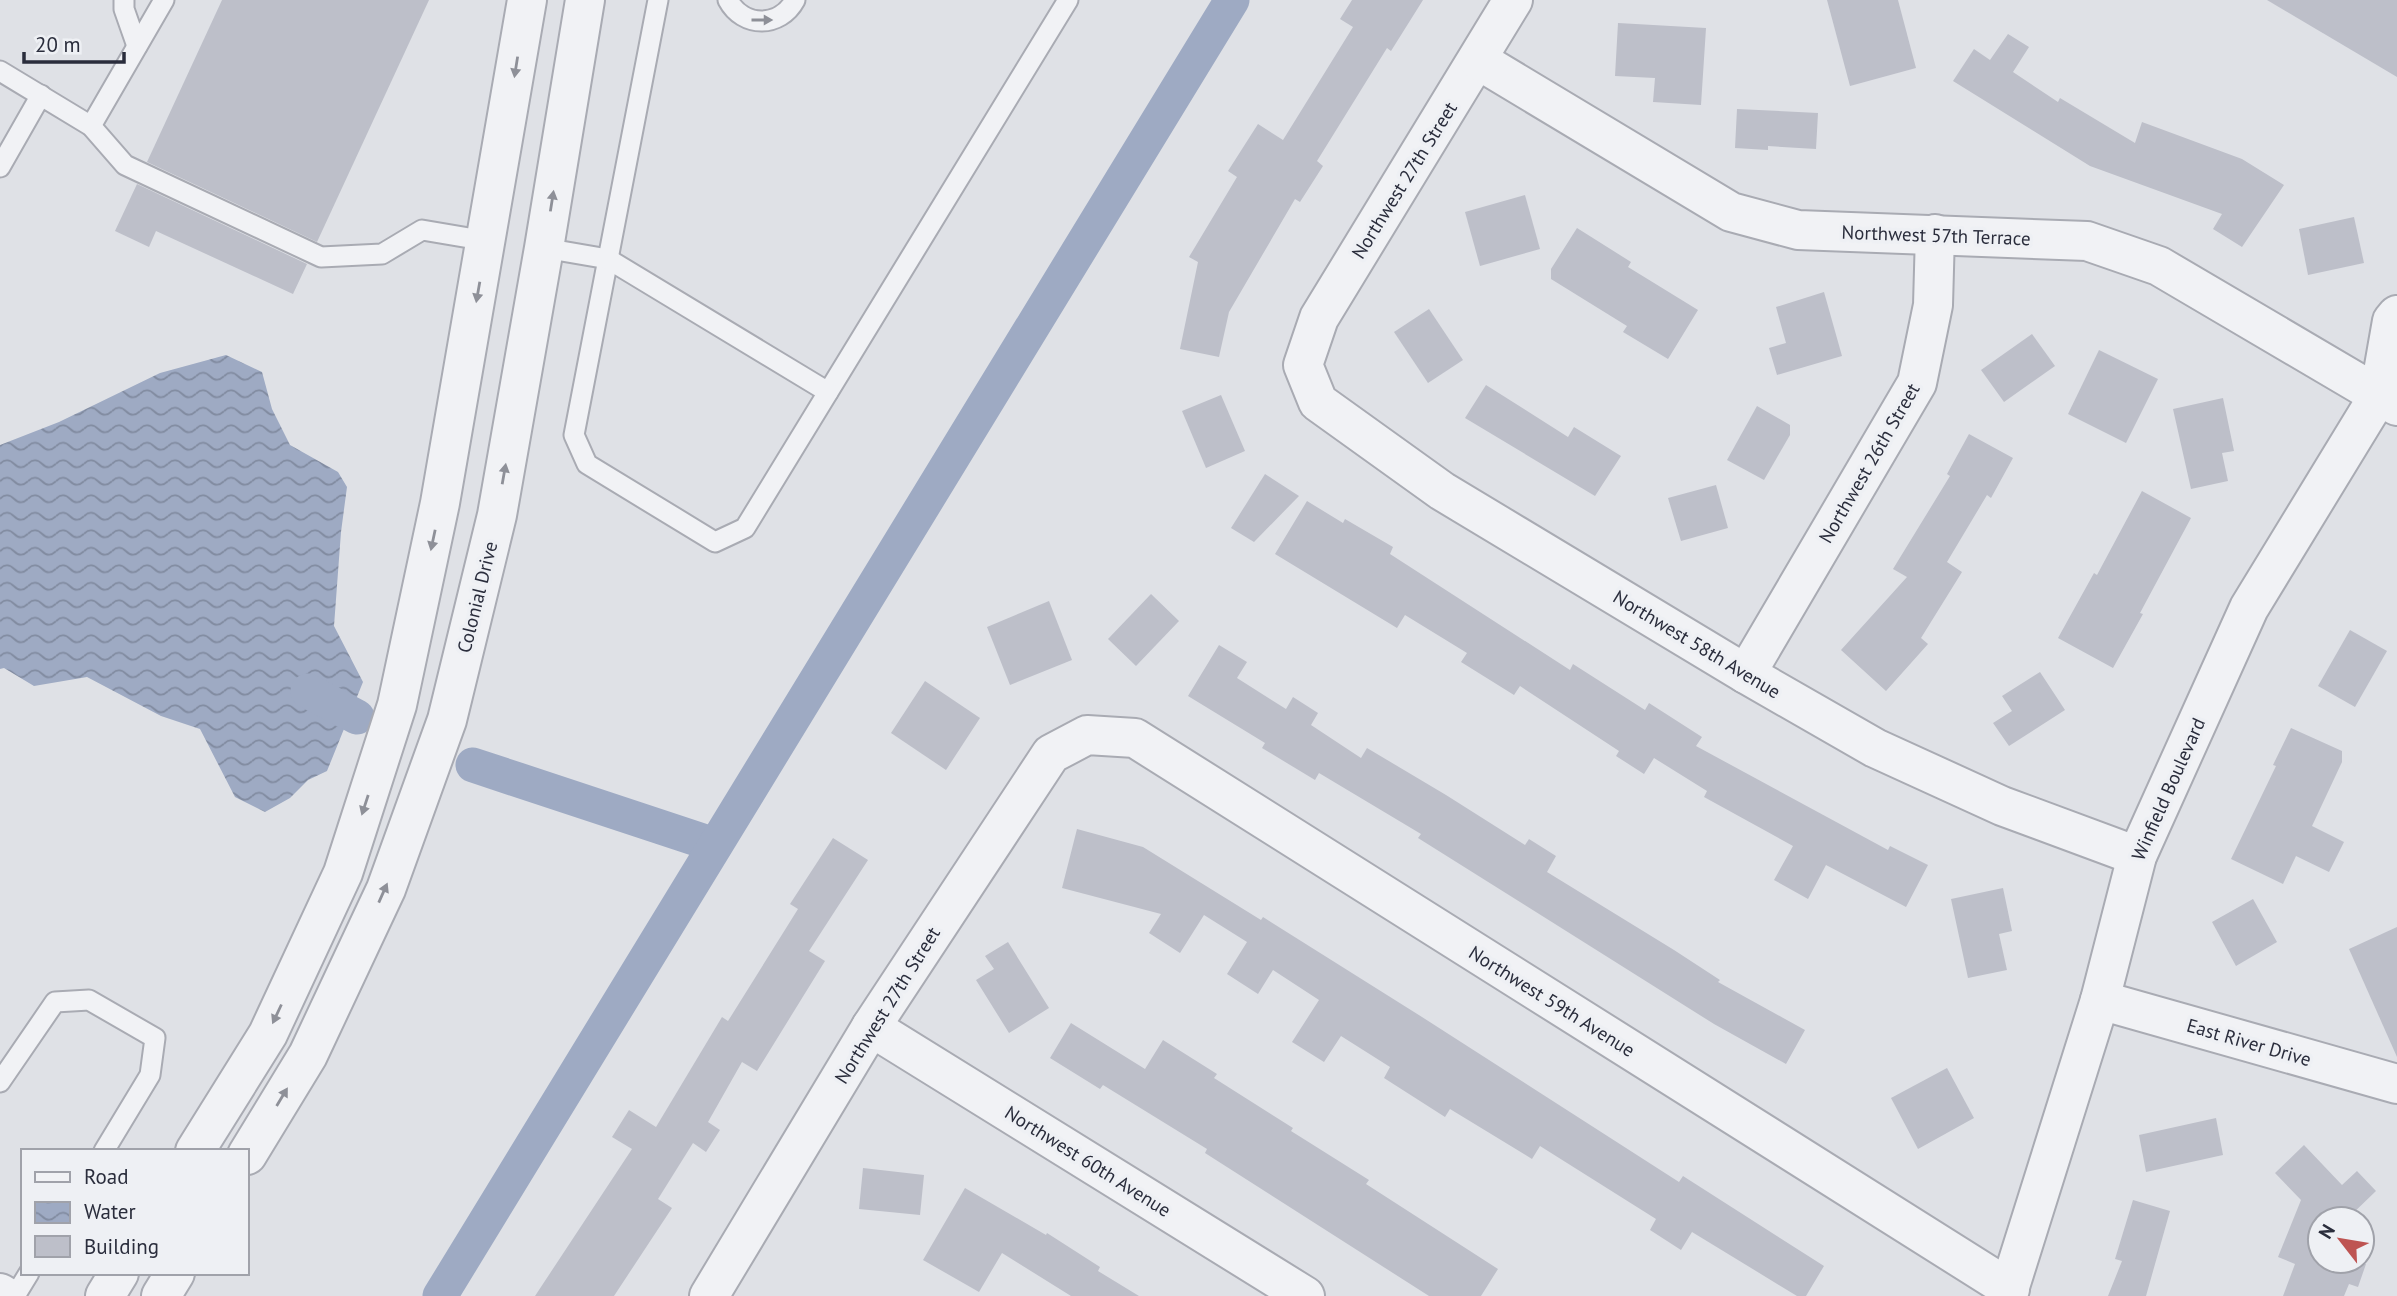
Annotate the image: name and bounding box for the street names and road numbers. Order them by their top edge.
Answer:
street label: Northwest 27th Street [1346,97,1462,263]
street label: Northwest 57th Terrace [1841,220,2031,250]
street label: Northwest 26th Street [1813,378,1925,547]
street label: Colonial Drive [452,539,502,655]
street label: Northwest 58th Avenue [1609,584,1785,704]
street label: Winfield Boulevard [2126,714,2210,864]
street label: Northwest 27th Street [829,922,945,1088]
street label: Northwest 59th Avenue [1465,940,1639,1062]
street label: East River Drive [2184,1013,2314,1071]
street label: Northwest 60th Avenue [1001,1100,1175,1222]

